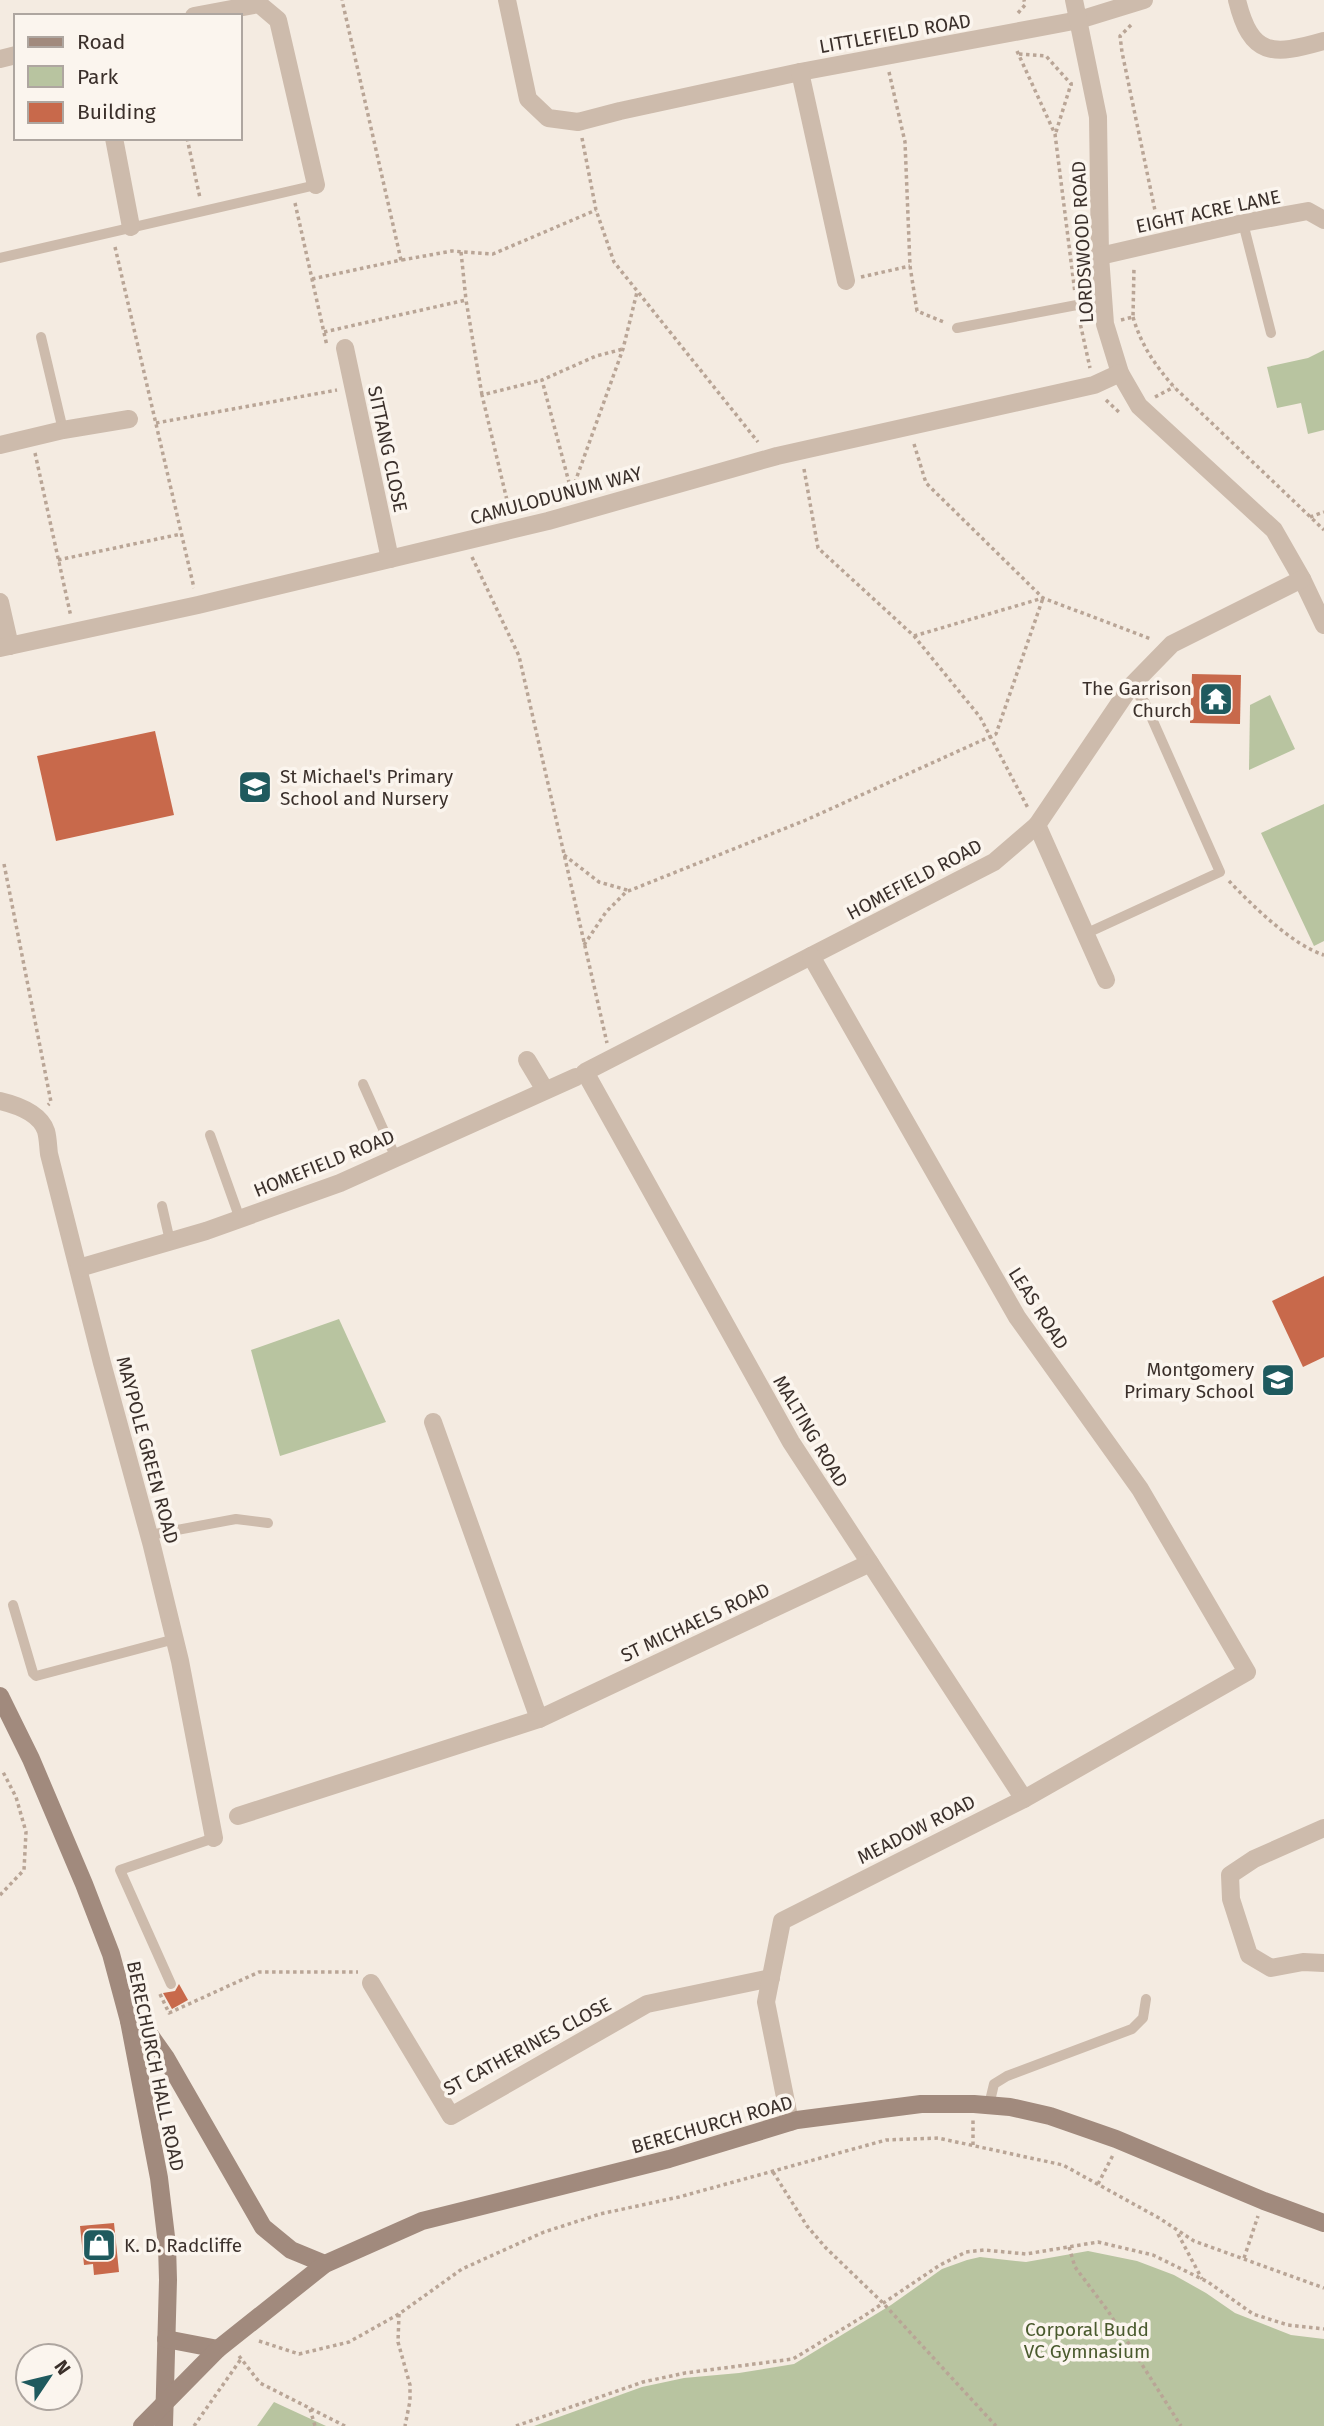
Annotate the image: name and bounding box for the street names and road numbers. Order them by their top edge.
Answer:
street label: LITTLEFIELD ROAD [817,9,973,58]
street label: LORDSWOOD ROAD [1067,160,1098,324]
street label: EIGHT ACRE LANE [1134,185,1282,238]
street label: SITTANG CLOSE [363,384,412,514]
street label: CAMULODUNUM WAY [468,461,645,529]
street label: HOMEFIELD ROAD [843,834,986,925]
street label: HOMEFIELD ROAD [250,1125,398,1202]
street label: LEAS ROAD [1004,1263,1074,1354]
street label: MAYPOLE GREEN ROAD [111,1354,184,1546]
street label: MALTING ROAD [768,1371,853,1491]
street label: ST MICHAELS ROAD [617,1578,773,1667]
street label: MEADOW ROAD [853,1790,979,1869]
street label: BERECHURCH HALL ROAD [122,1959,189,2173]
street label: ST CATHERINES CLOSE [439,1992,615,2100]
street label: BERECHURCH ROAD [629,2090,795,2158]

